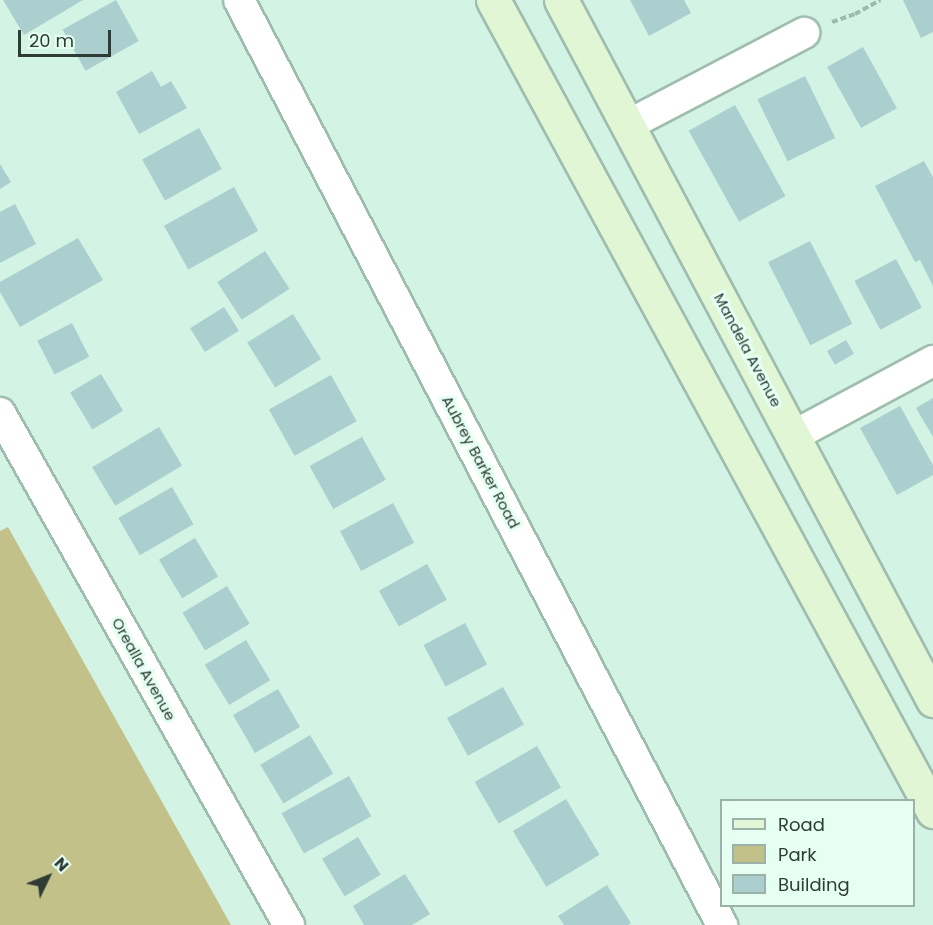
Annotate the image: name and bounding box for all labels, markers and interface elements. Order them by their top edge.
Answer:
scale bar [21,18,114,56]
text: 20 m [29,28,74,53]
street label: Mandela Avenue [710,290,786,410]
street label: Aubrey Barker Road [438,393,524,531]
street label: Orealla Avenue [108,614,180,724]
legend [720,799,915,907]
text: Road [778,812,825,837]
text: Park [778,842,817,867]
north arrow [18,847,78,907]
text: N [49,852,74,877]
text: Building [778,872,850,897]

